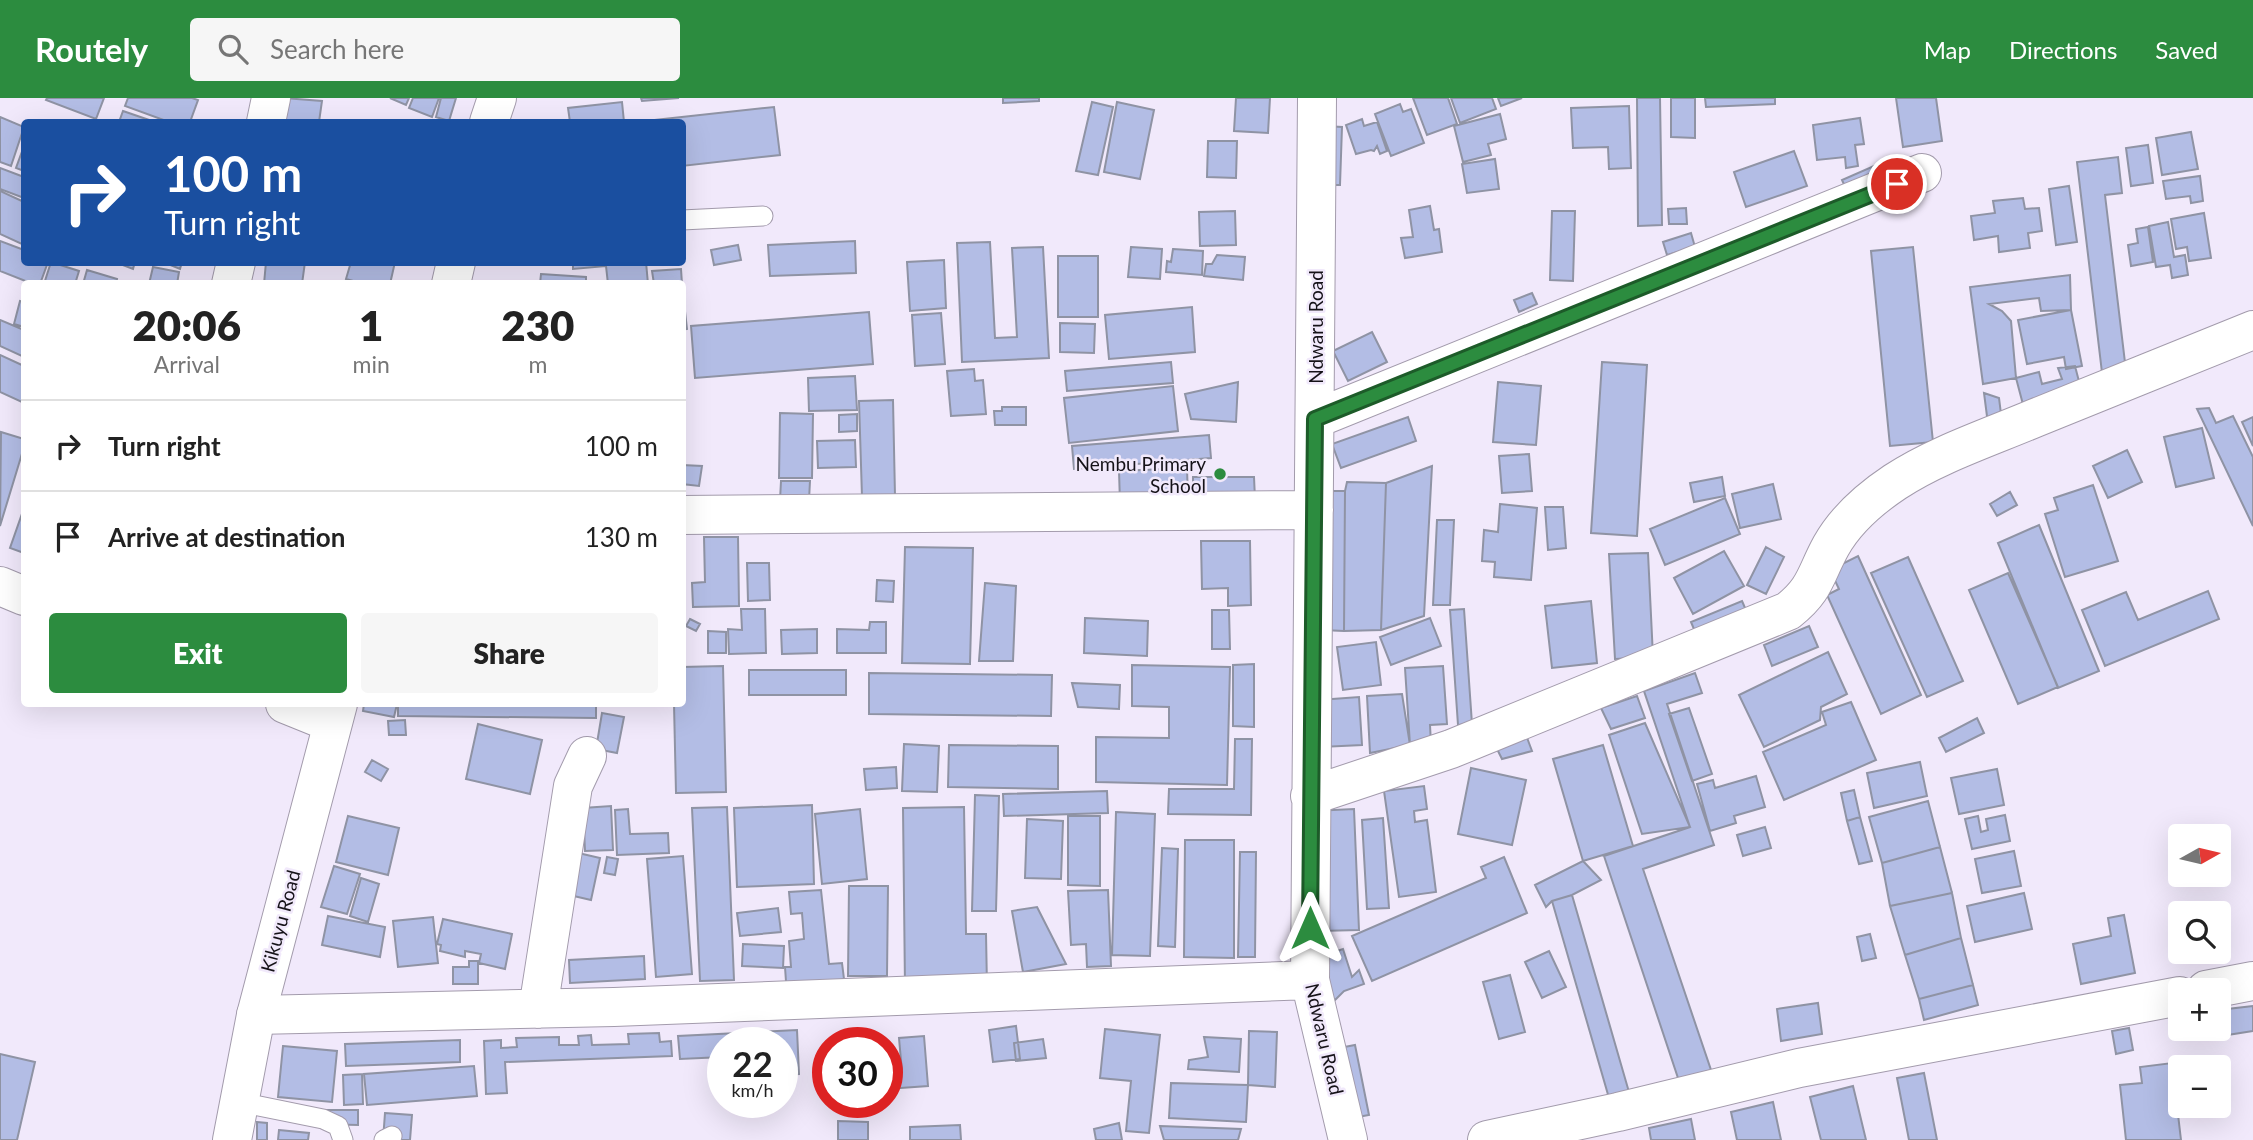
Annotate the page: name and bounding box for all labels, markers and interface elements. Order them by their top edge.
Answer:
search box [190,18,680,81]
text: Routely [35,29,148,69]
icon: search [214,30,252,68]
text: Search here [270,33,404,65]
text: Map [1924,35,1971,64]
text: Directions [2009,35,2117,64]
text: Saved [2155,35,2218,64]
text: 100 m [164,144,302,202]
icon: right [49,147,140,238]
pin [1867,154,1927,214]
icon: arrive [1878,165,1916,203]
text: Turn right [164,203,300,242]
street label: Ndwaru Road [1304,270,1327,384]
text: 20:06 [133,300,241,350]
text: 1 [359,300,383,350]
text: 230 [501,300,574,350]
text: Arrival [154,350,220,378]
text: min [353,350,390,378]
text: m [528,350,547,378]
icon: right [49,427,87,465]
text: Turn right [108,430,221,462]
text: 100 m [585,430,658,462]
place label: Nembu Primary School [1076,452,1206,497]
marker: Nembu Primary School [1212,466,1228,482]
icon: arrive [49,518,87,556]
text: Arrive at destination [108,521,345,553]
text: 130 m [585,521,658,553]
button: Exit [49,613,347,693]
button: Share [361,613,658,693]
north arrow [2168,824,2231,887]
map controls [2168,824,2231,1118]
street label: Kikuyu Road [255,867,305,975]
position arrow [1273,891,1347,965]
button: search [2168,901,2231,964]
button: + [2168,978,2231,1041]
street label: Ndwaru Road [1301,981,1349,1097]
speed limit sign: 30 [812,1027,903,1118]
text: 22 [732,1042,773,1084]
button: − [2168,1055,2231,1118]
text: km/h [731,1079,774,1101]

